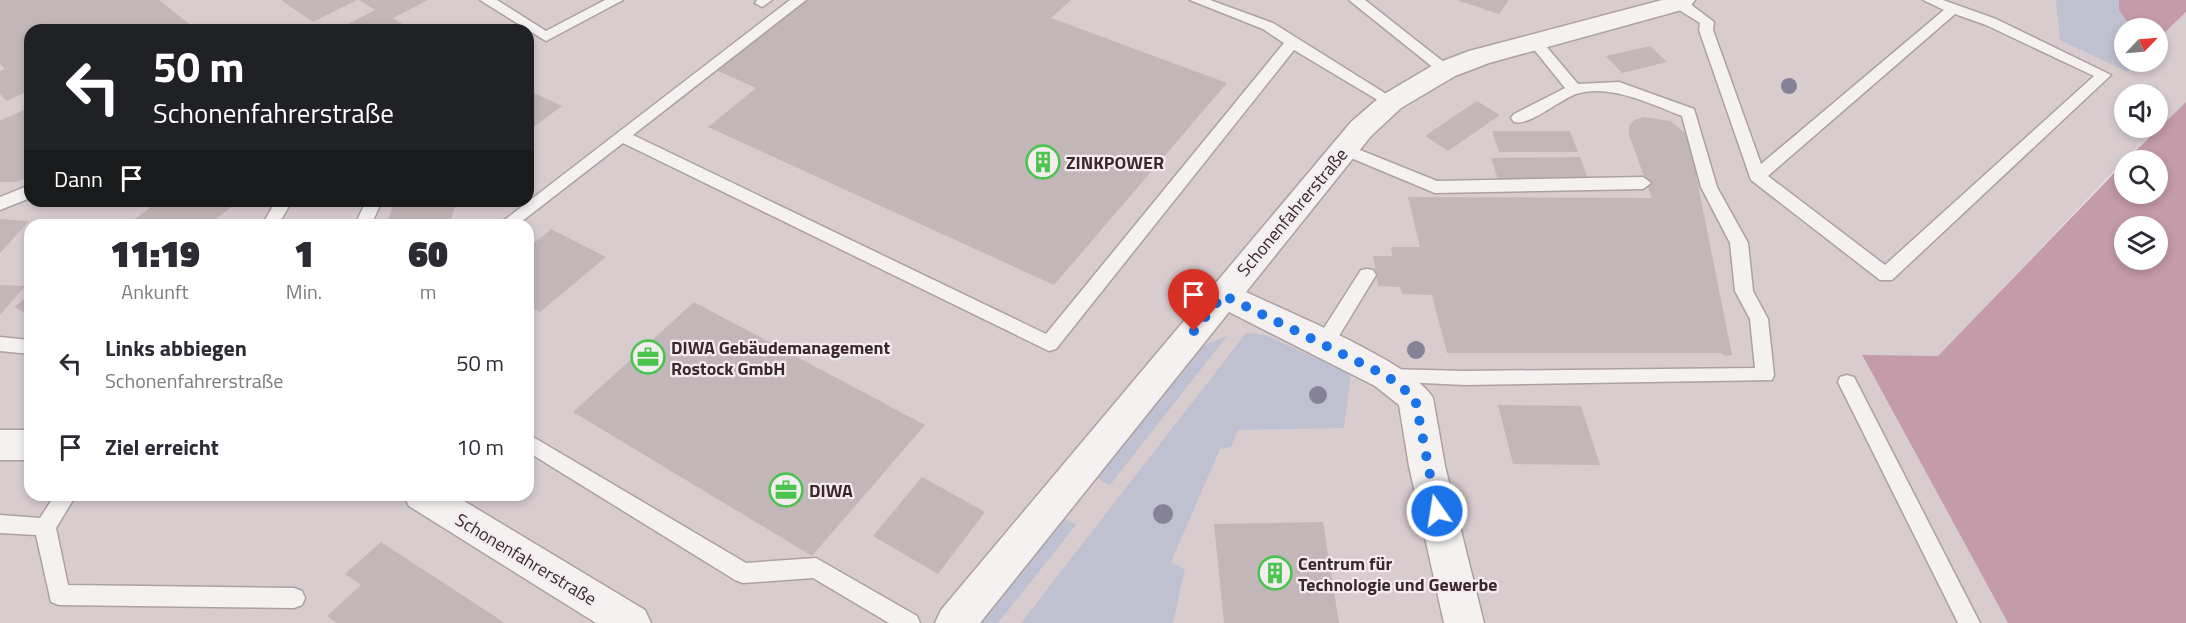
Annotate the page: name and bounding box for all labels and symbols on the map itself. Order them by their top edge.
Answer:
north arrow [2114,18,2168,72]
street label: Schonenfahrerstraße [1230,142,1354,282]
building icon: ZINKPOWER [1025,144,1061,180]
place label: ZINKPOWER [1066,149,1164,176]
pin [1168,269,1219,331]
place label: DIWA Gebäudemanagement Rostock GmbH [671,334,890,382]
office icon: DIWA Gebäudemanagement Rostock GmbH [630,339,666,375]
office icon: DIWA [768,472,804,508]
place label: DIWA [809,477,853,504]
position arrow [1405,479,1469,543]
street label: Schonenfahrerstraße [450,506,602,612]
place label: Centrum für Technologie und Gewerbe [1298,550,1497,598]
building icon: Centrum für Technologie und Gewerbe [1257,555,1293,591]

